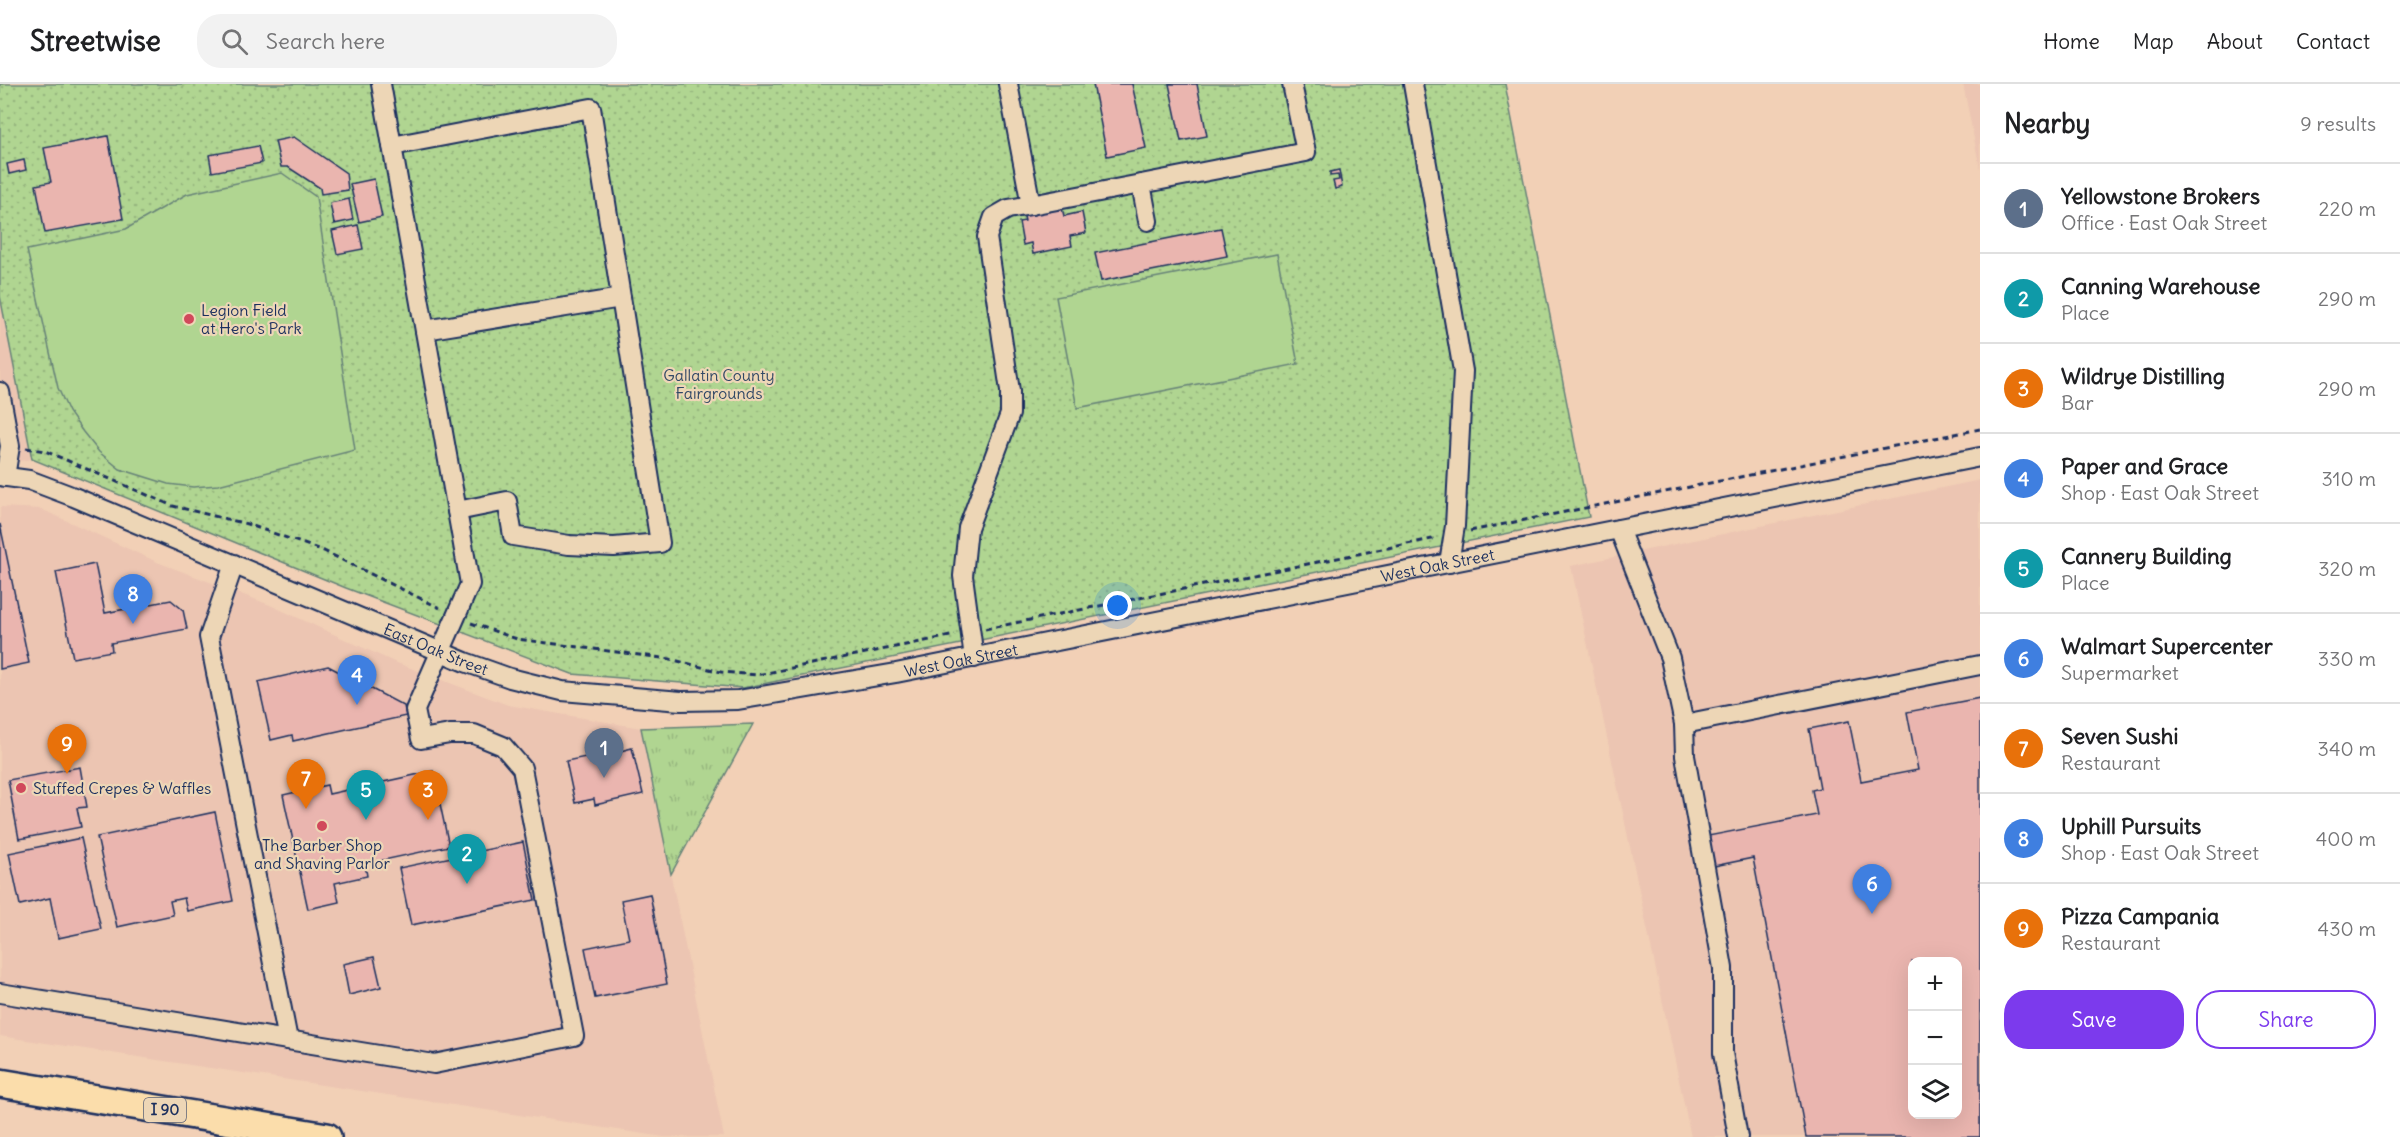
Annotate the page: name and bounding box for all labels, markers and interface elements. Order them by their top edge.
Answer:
search box [197,14,617,68]
text: Streetwise [30,23,161,59]
icon: search [218,25,251,58]
text: Search here [266,27,385,55]
text: Home [2043,28,2100,55]
text: Map [2133,28,2174,55]
text: About [2207,28,2263,55]
text: Contact [2296,28,2370,55]
text: Nearby [2004,107,2090,140]
text: 9 results [2300,111,2376,136]
text: Yellowstone Brokers [2061,182,2260,210]
text: 1 [2020,196,2027,221]
text: 220 m [2319,196,2376,221]
text: Office · East Oak Street [2061,210,2267,235]
text: Canning Warehouse [2061,272,2260,300]
text: 2 [2018,286,2029,311]
text: 290 m [2318,286,2376,311]
place label: Legion Field at Hero's Park [201,300,302,338]
text: Place [2061,300,2109,325]
marker: Legion Field at Hero's Park [182,312,196,326]
text: Wildrye Distilling [2061,362,2225,390]
park label: Gallatin County Fairgrounds [663,365,775,403]
text: 3 [2018,376,2029,401]
text: 290 m [2318,376,2376,401]
text: Bar [2061,390,2094,415]
text: Paper and Grace [2061,452,2228,480]
text: 4 [2018,466,2029,491]
text: 310 m [2321,466,2376,491]
text: Shop · East Oak Street [2061,480,2259,505]
text: Cannery Building [2061,542,2232,570]
street label: West Oak Street [1379,544,1497,586]
text: 5 [2018,556,2029,581]
text: 320 m [2318,556,2376,581]
text: Place [2061,570,2109,595]
pin: 8 [114,574,152,624]
your location [1103,591,1132,620]
street label: East Oak Street [381,619,491,680]
text: Walmart Supercenter [2061,632,2273,660]
street label: West Oak Street [902,639,1020,681]
text: 6 [2018,646,2029,671]
text: 330 m [2318,646,2376,671]
pin: 4 [338,656,376,705]
text: Supermarket [2061,660,2179,685]
text: Seven Sushi [2061,722,2178,750]
pin: 9 [48,724,86,774]
pin: 1 [584,728,624,778]
text: 7 [2019,736,2028,761]
text: 340 m [2318,736,2376,761]
text: Restaurant [2061,750,2160,775]
pin: 7 [286,760,326,809]
pin: 5 [346,770,386,820]
pin: 3 [408,770,448,820]
place label: Stuffed Crepes & Waffles [33,778,211,798]
marker: Stuffed Crepes & Waffles [14,781,28,795]
text: Uphill Pursuits [2061,812,2201,840]
marker: The Barber Shop and Shaving Parlor [315,819,329,833]
text: 8 [2018,826,2029,851]
text: 400 m [2316,826,2376,851]
pin: 2 [448,834,486,884]
place label: The Barber Shop and Shaving Parlor [254,835,391,873]
text: Shop · East Oak Street [2061,840,2259,865]
pin: 6 [1852,864,1892,914]
text: Pizza Campania [2061,902,2219,930]
text: 9 [2018,916,2029,941]
text: 430 m [2318,916,2376,941]
text: Restaurant [2061,930,2160,955]
map controls [1908,957,1962,1119]
button: + [1908,957,1962,1011]
button: Save [2004,990,2184,1049]
button: Share [2196,990,2376,1049]
button: − [1908,1011,1962,1065]
button: layers [1908,1065,1962,1119]
road number: I 90 [144,1098,186,1122]

